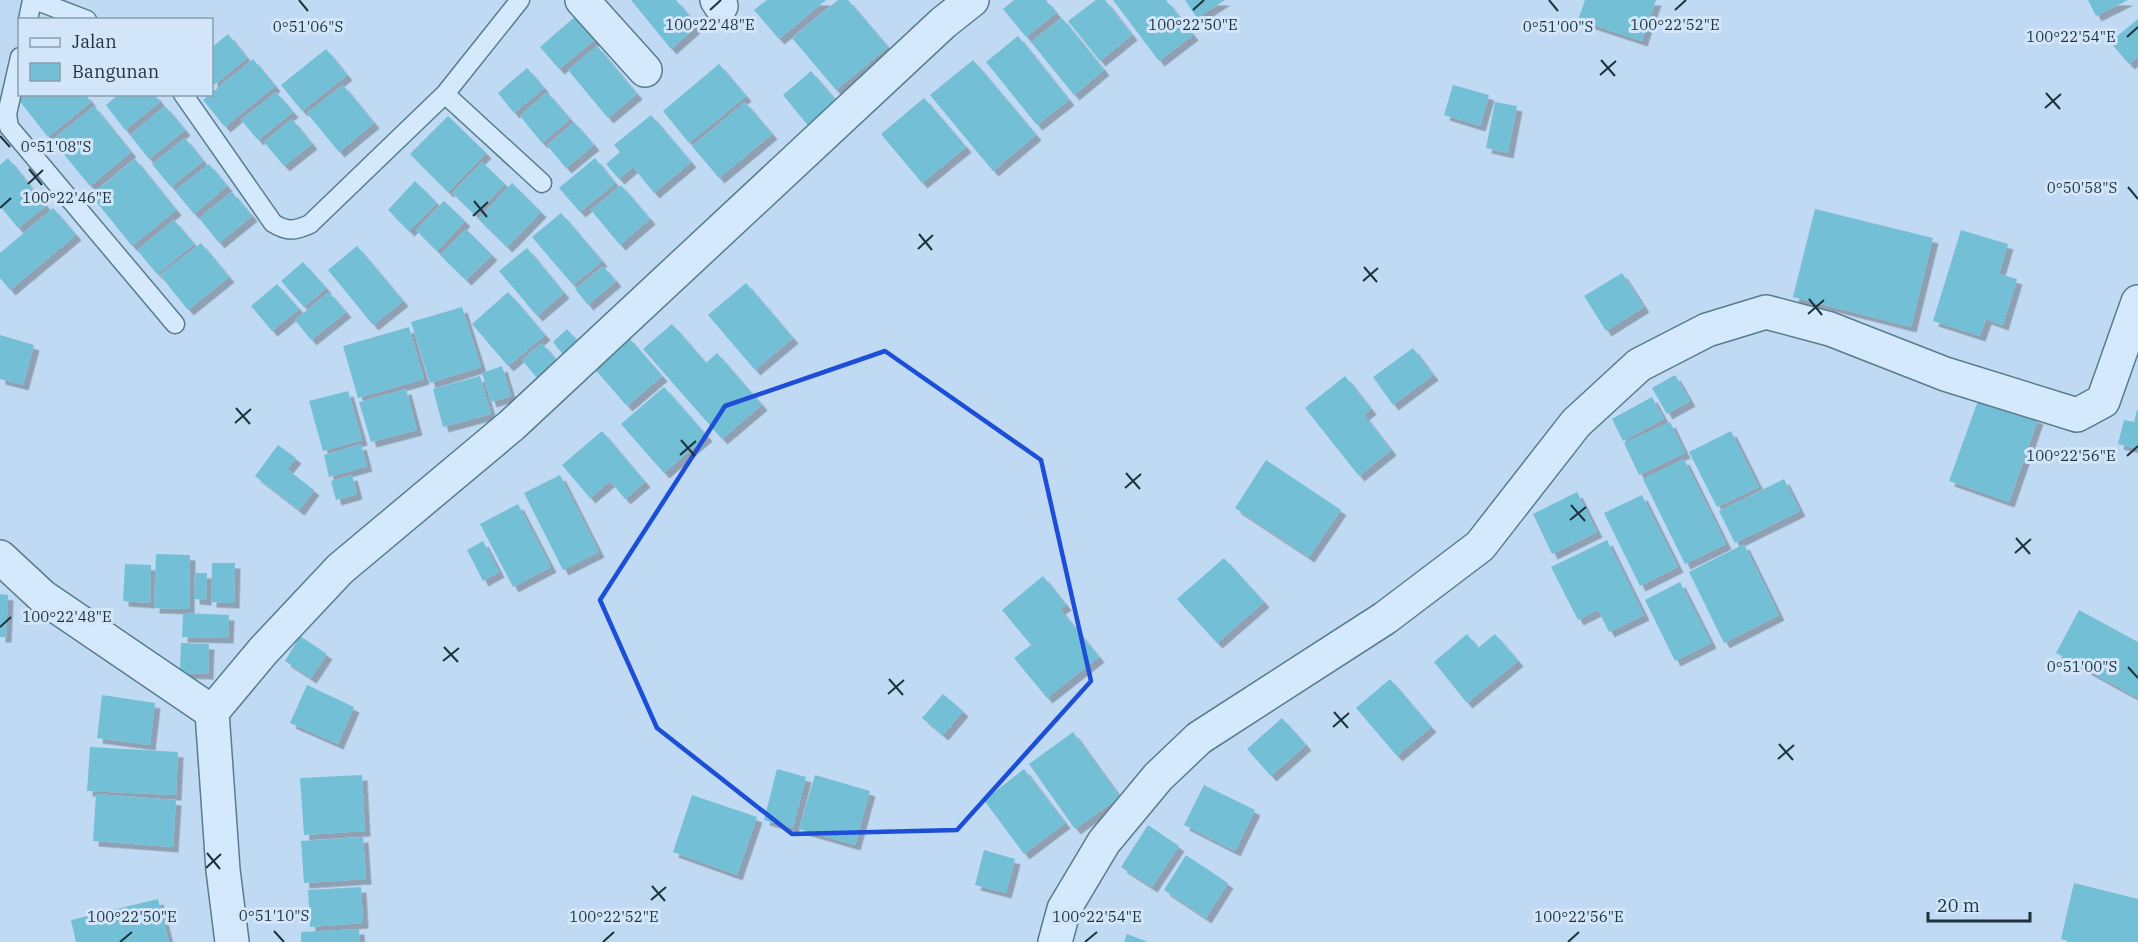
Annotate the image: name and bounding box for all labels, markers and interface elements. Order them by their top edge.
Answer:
text: 100°22'48"E [665,15,755,34]
text: 100°22'50"E [1148,15,1238,34]
text: 100°22'52"E [1630,15,1720,34]
text: 0°51'06"S [273,17,343,36]
text: 0°51'00"S [1523,17,1593,36]
legend [18,18,213,96]
text: 100°22'54"E [2026,27,2116,46]
text: Jalan [72,30,117,53]
text: Bangunan [72,60,159,83]
text: 0°51'08"S [21,137,91,156]
text: 0°50'58"S [2047,178,2117,197]
text: 100°22'46"E [22,188,112,207]
text: 100°22'56"E [2026,446,2116,465]
text: 100°22'48"E [22,607,112,626]
text: 0°51'00"S [2047,657,2117,676]
scale bar [1928,885,2030,923]
text: 20 m [1937,894,1980,917]
text: 0°51'10"S [239,906,309,925]
text: 100°22'50"E [87,907,177,926]
text: 100°22'52"E [569,907,659,926]
text: 100°22'54"E [1052,907,1142,926]
text: 100°22'56"E [1534,907,1624,926]

